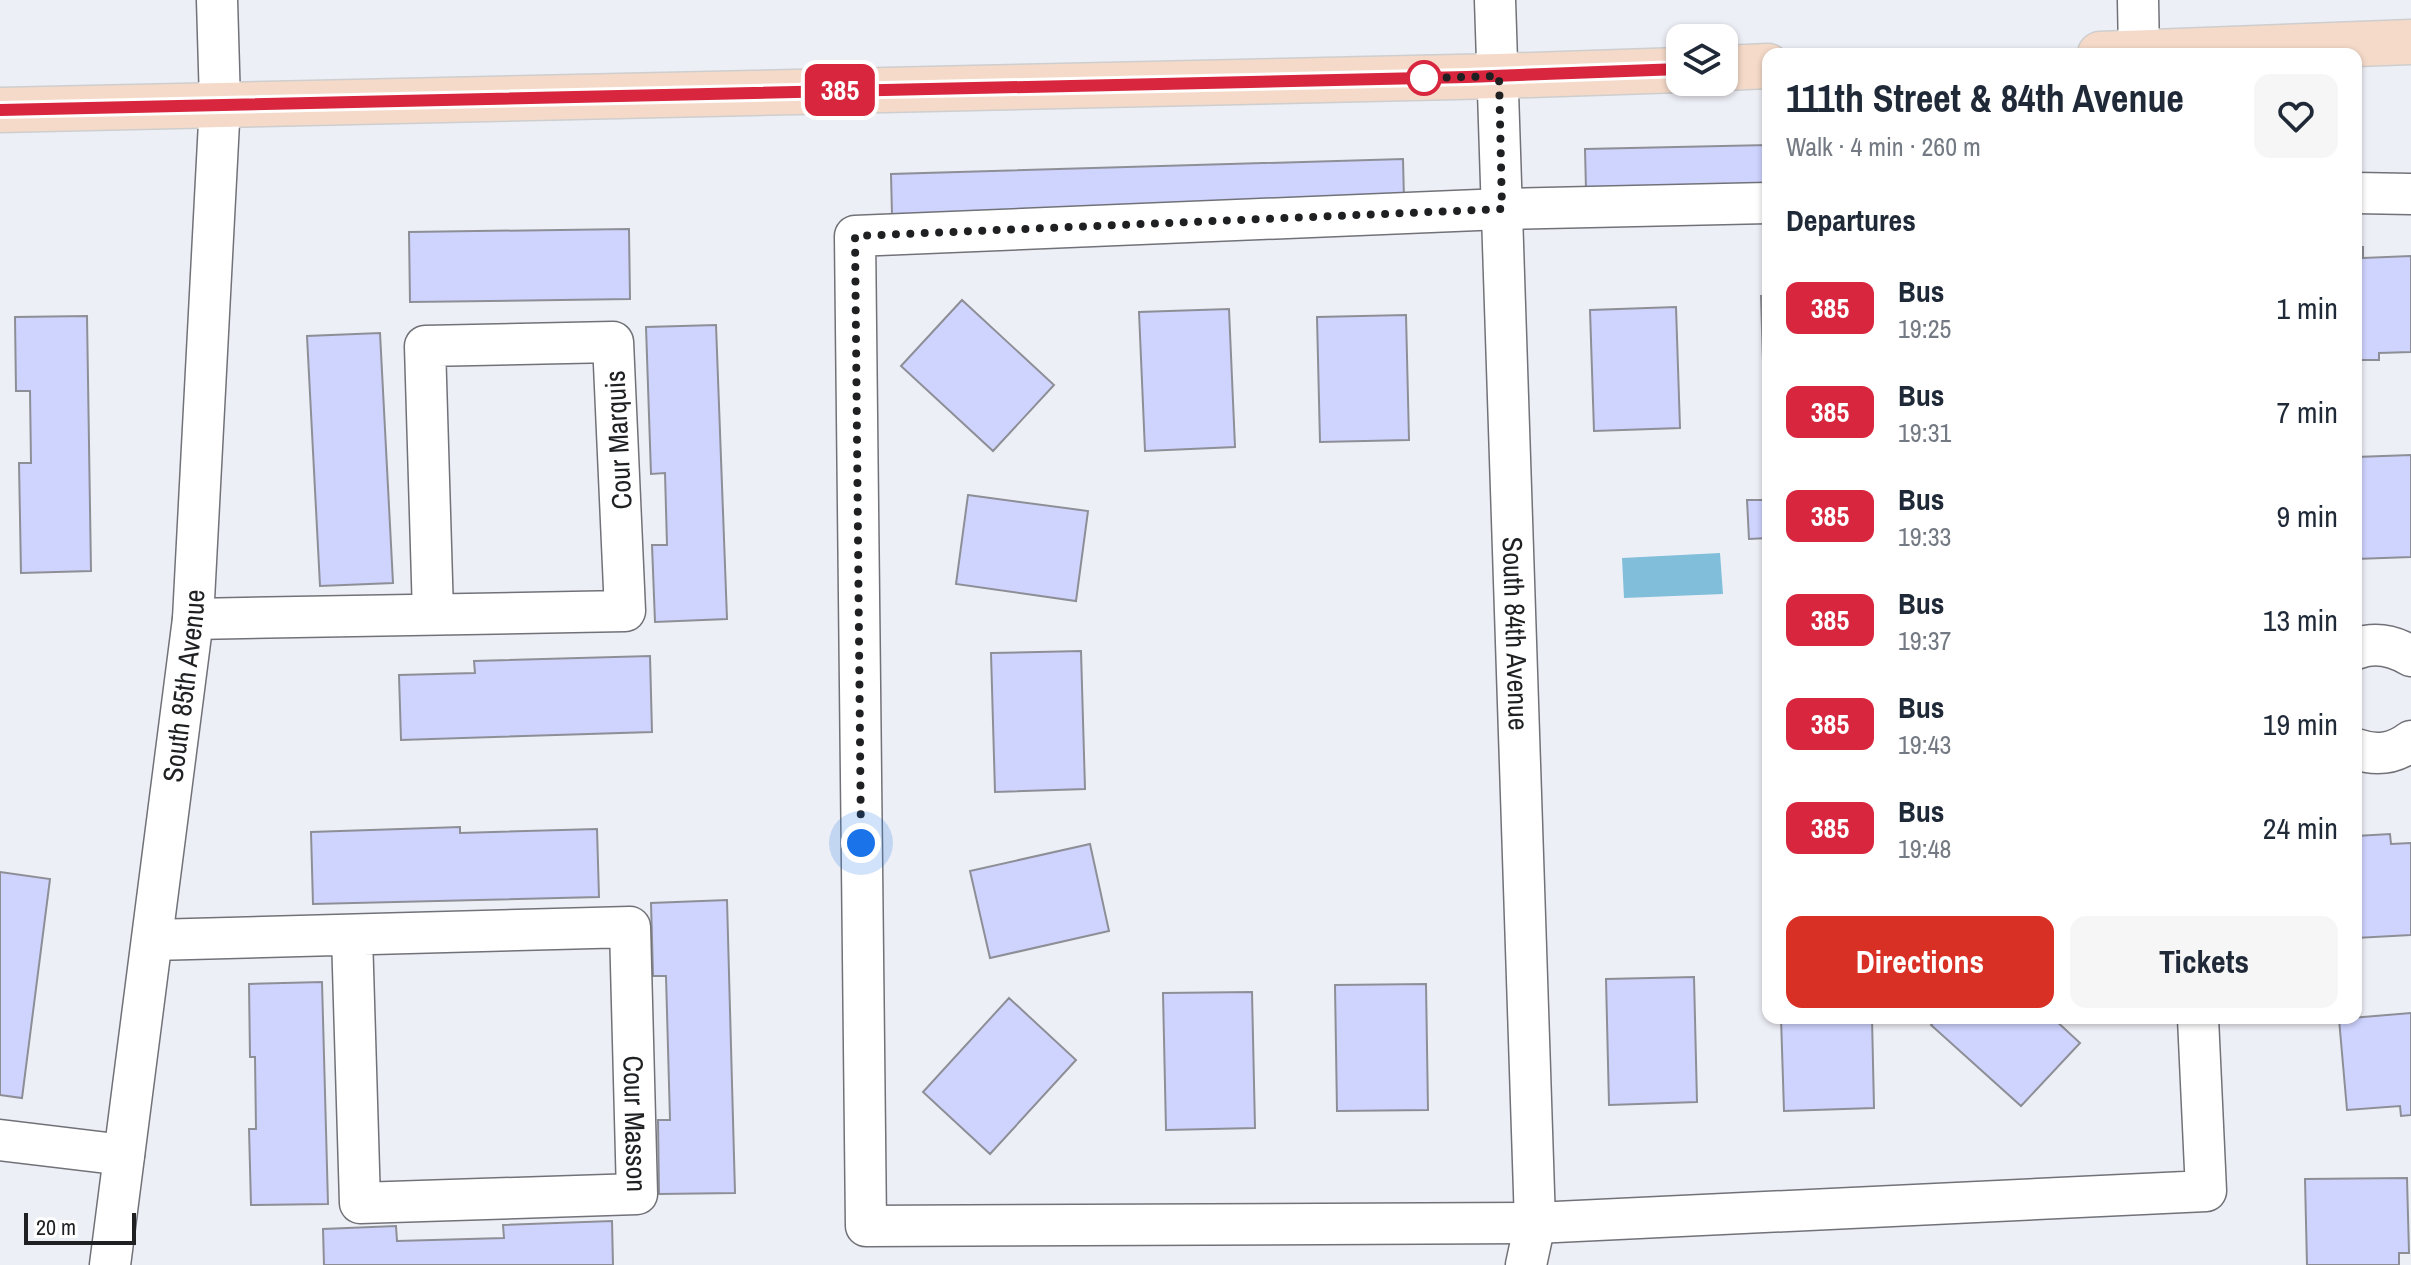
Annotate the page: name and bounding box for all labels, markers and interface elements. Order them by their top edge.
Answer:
map controls [1666,24,1738,96]
button: layers [1666,24,1738,96]
unlabelled marker [1407,61,1441,95]
line badge: 385 [794,64,886,116]
text: 385 [821,71,859,109]
text: 111th Street & 84th Avenue [1786,73,2184,124]
button: heart [2254,74,2338,158]
text: Walk · 4 min · 260 m [1786,129,1981,164]
text: Departures [1786,200,1916,240]
text: Bus [1898,271,1944,311]
text: 1 min [2276,288,2338,328]
text: 385 [1811,289,1849,327]
text: 19:25 [1898,311,1951,346]
street label: Cour Marquis [595,370,641,510]
text: Bus [1898,375,1944,415]
text: 7 min [2276,392,2338,432]
text: 385 [1811,393,1849,431]
text: 19:31 [1898,415,1951,450]
text: Bus [1898,479,1944,519]
text: 9 min [2276,496,2338,536]
text: 385 [1811,497,1849,535]
text: 19:33 [1898,519,1951,554]
street label: South 84th Avenue [1494,536,1538,731]
text: Bus [1898,583,1944,623]
street label: South 85th Avenue [153,588,214,784]
text: 13 min [2263,600,2338,640]
text: 385 [1811,601,1849,639]
text: 19:37 [1898,623,1951,658]
text: Bus [1898,687,1944,727]
text: 19 min [2263,704,2338,744]
text: 385 [1811,705,1849,743]
text: 19:43 [1898,727,1951,762]
text: Bus [1898,791,1944,831]
text: 24 min [2263,808,2338,848]
text: 385 [1811,809,1849,847]
your location [841,823,881,863]
text: 19:48 [1898,831,1951,866]
button: Directions [1786,916,2054,1008]
button: Tickets [2070,916,2338,1008]
street label: Cour Masson [614,1055,656,1193]
scale bar [24,1209,136,1245]
text: 20 m [36,1212,76,1242]

